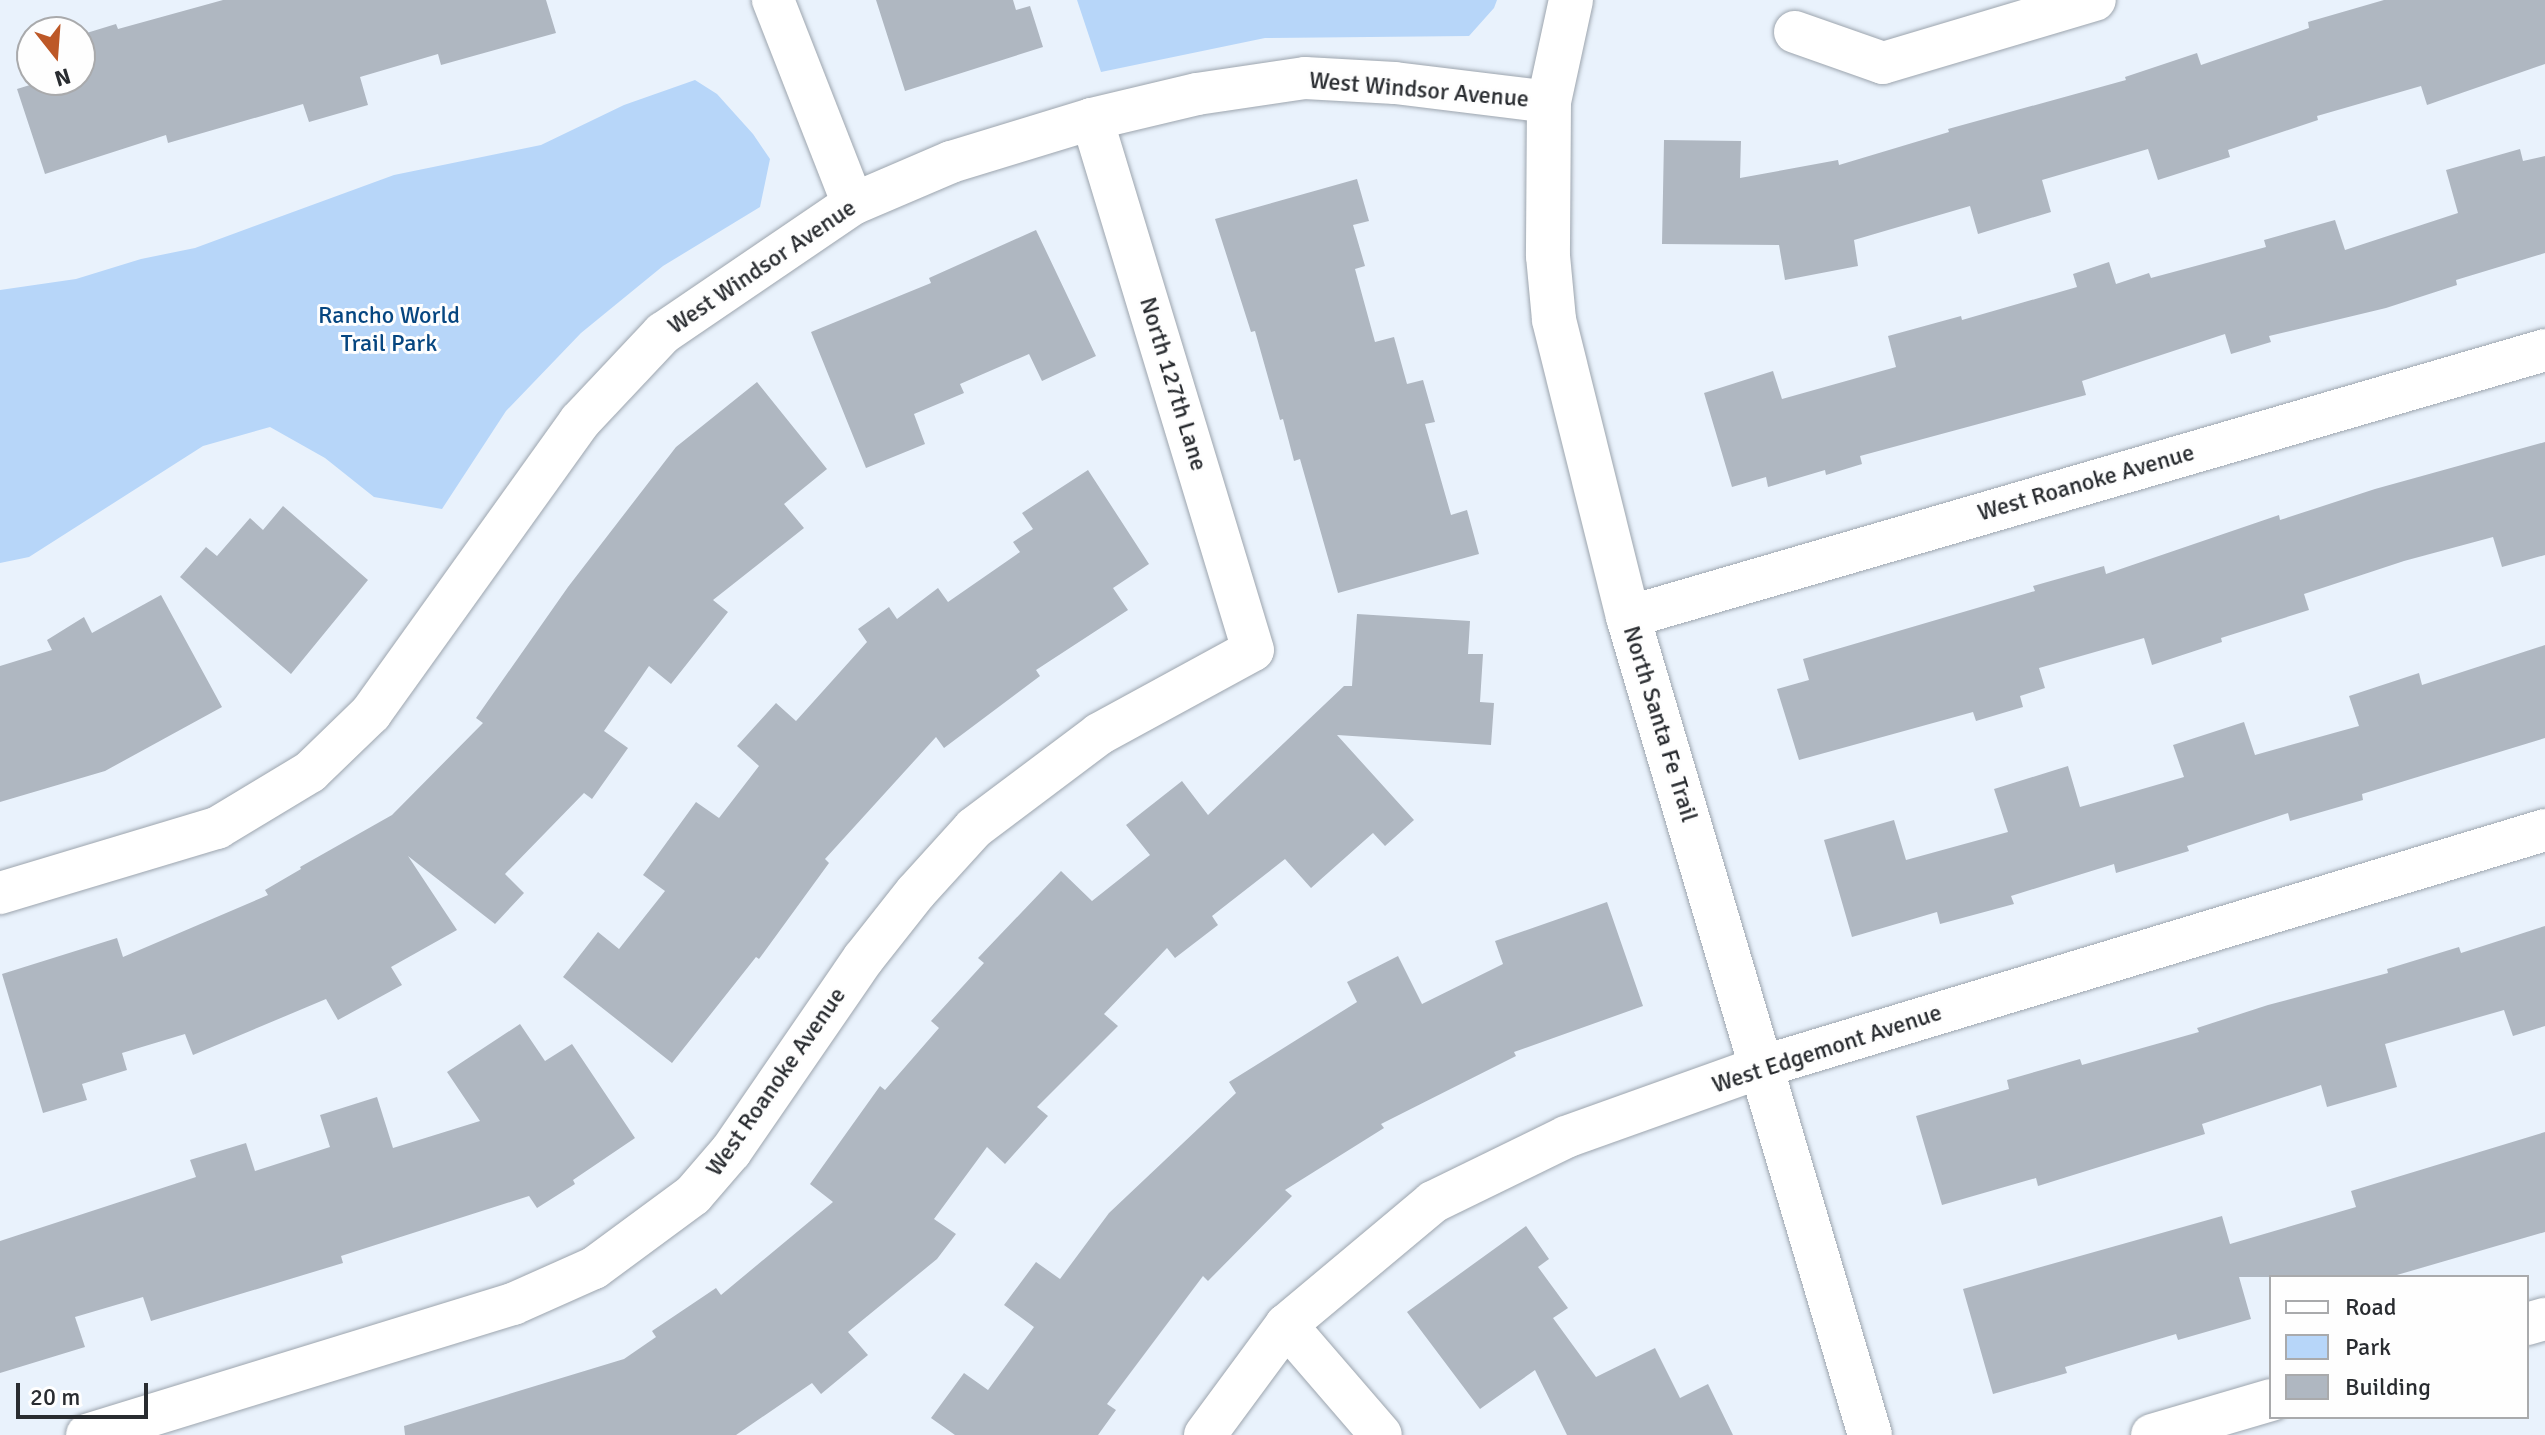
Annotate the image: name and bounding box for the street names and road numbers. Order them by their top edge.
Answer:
street label: West Windsor Avenue [1308,66,1530,114]
street label: West Windsor Avenue [663,193,861,341]
street label: North 127th Lane [1133,294,1213,474]
street label: West Roanoke Avenue [1974,438,2198,528]
street label: North Santa Fe Trail [1616,622,1704,826]
street label: West Roanoke Avenue [700,982,852,1182]
street label: West Edgemont Avenue [1709,998,1945,1100]

